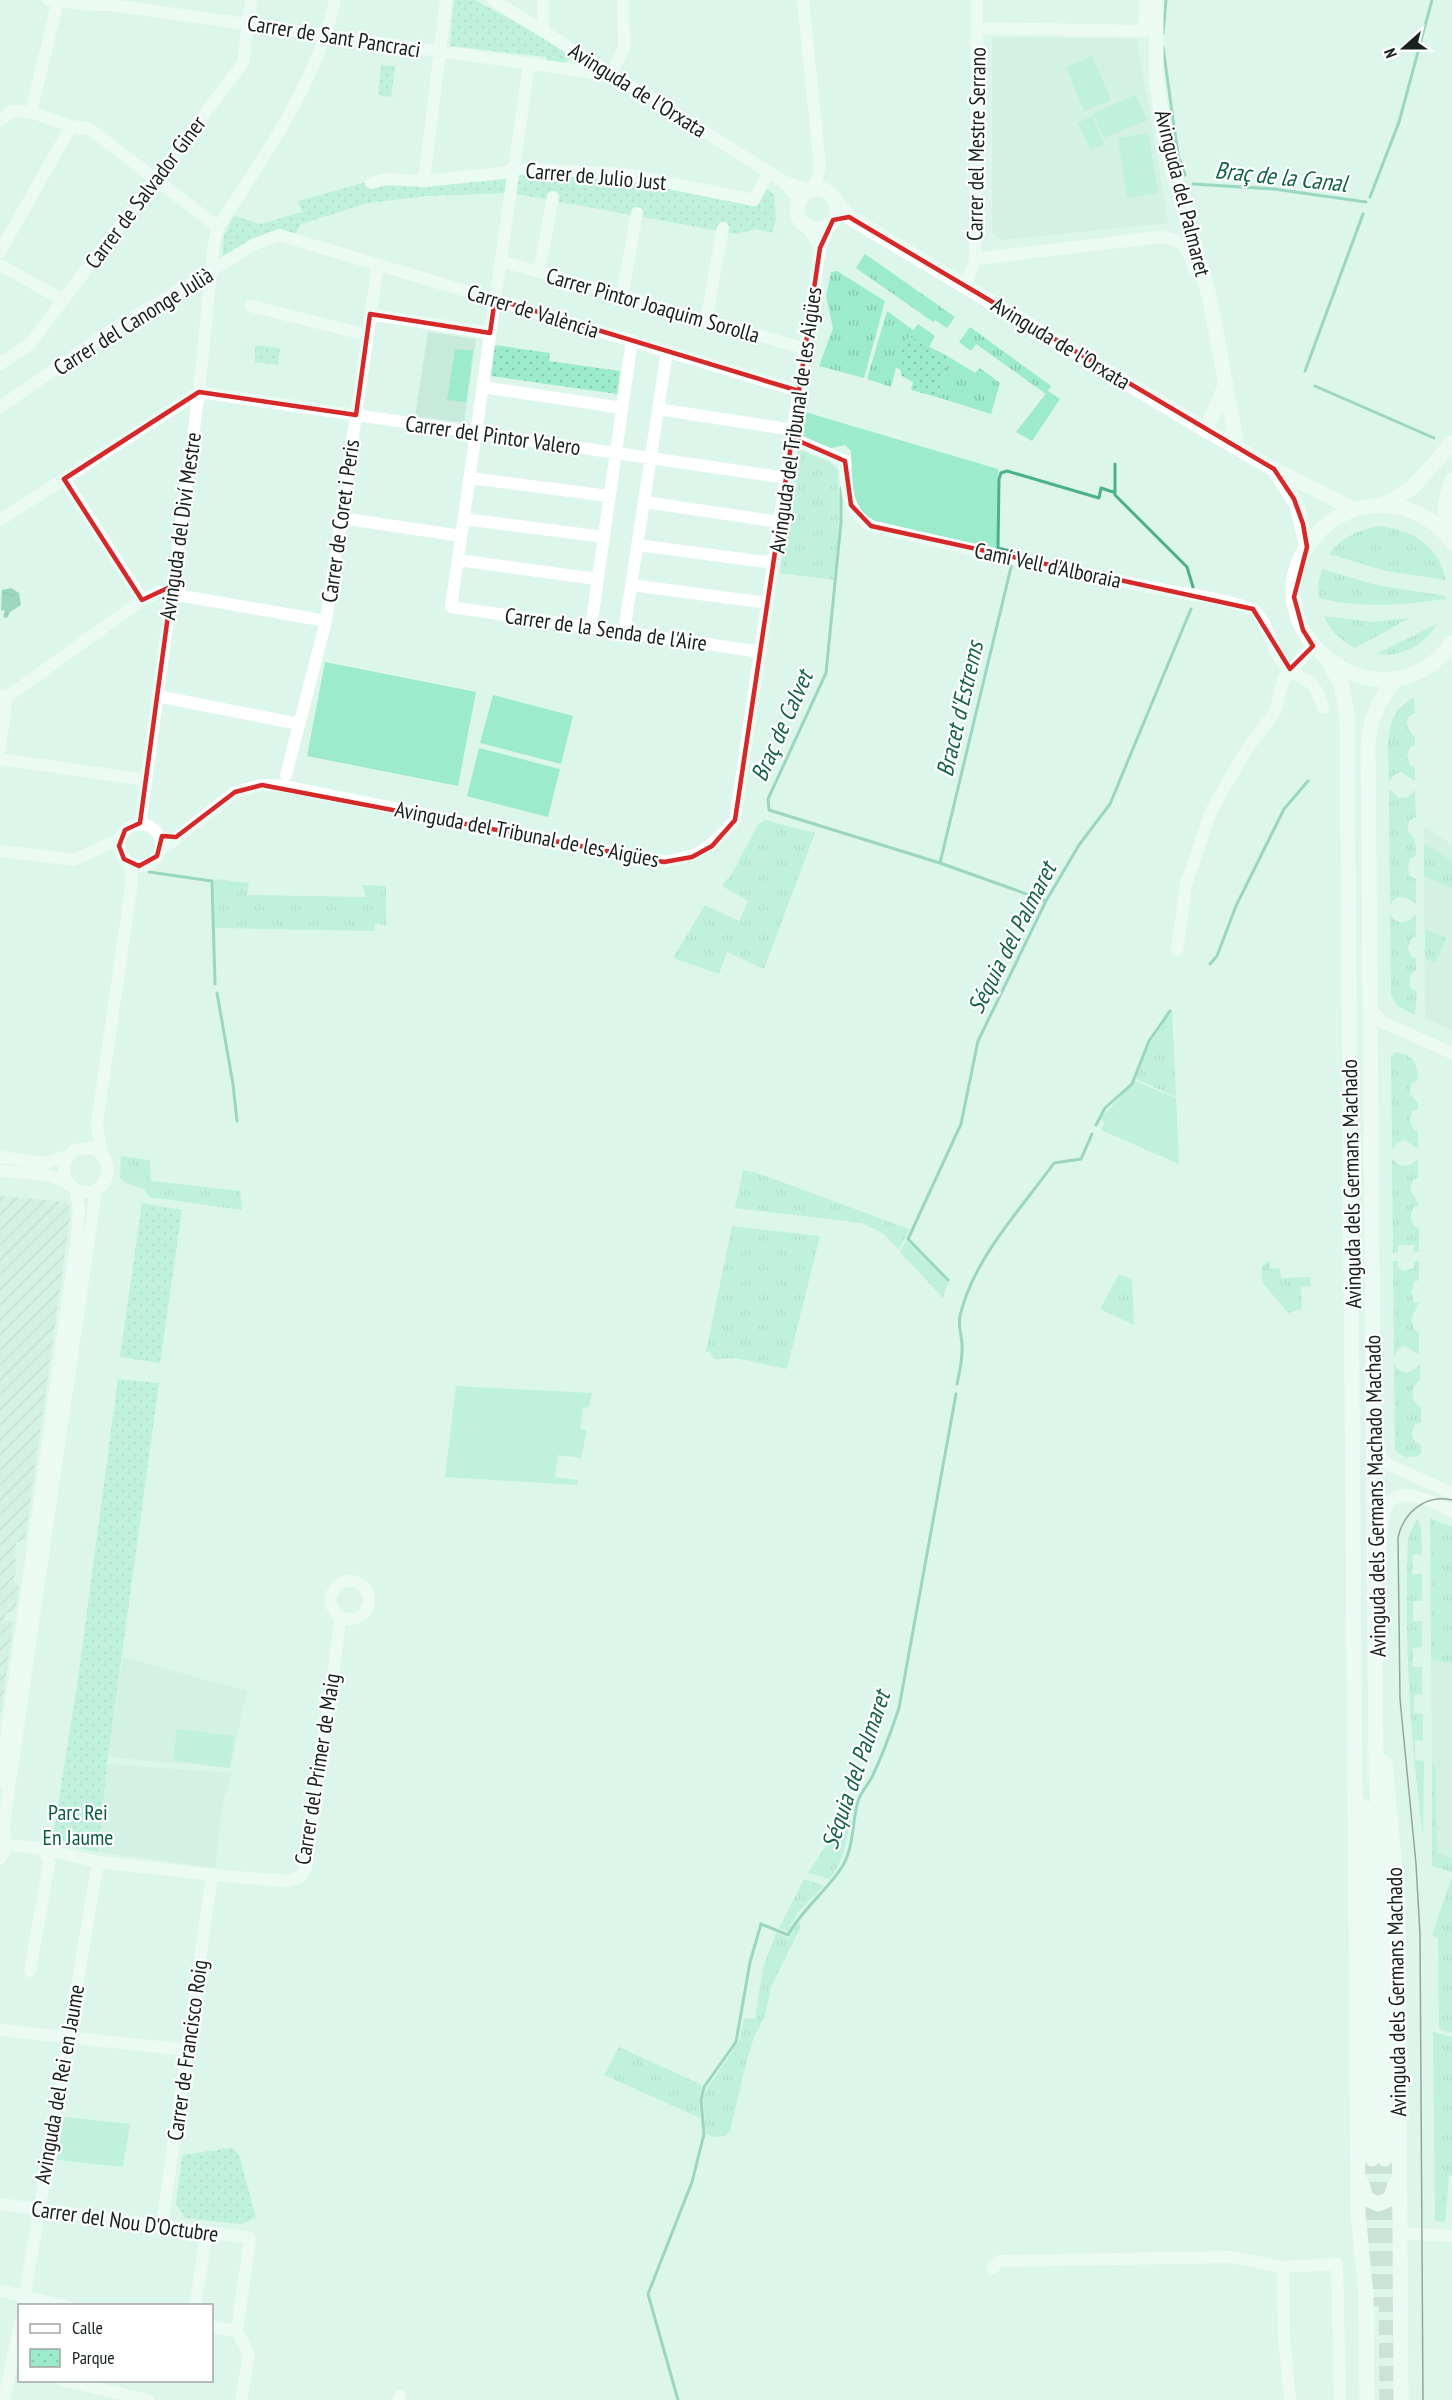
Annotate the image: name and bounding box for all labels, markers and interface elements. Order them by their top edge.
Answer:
street label: Carrer de Sant Pancraci [245,8,423,64]
north arrow [1374,18,1434,78]
street label: Avinguda de l'Orxata [564,36,712,144]
text: N [1379,46,1401,61]
street label: Carrer del Mestre Serrano [960,47,992,241]
street label: Avinguda del Palmaret [1149,107,1217,279]
street label: Carrer de Salvador Giner [78,110,212,274]
water label: Braç de la Canal [1214,154,1351,199]
street label: Carrer de Julio Just [525,156,667,196]
street label: Carrer del Canonge Julià [48,261,218,381]
street label: Carrer Pintor Joaquim Sorolla [543,261,763,349]
street label: Carrer de València [464,278,602,344]
street label: Avinguda del Tribunal de les Aigües [762,285,828,555]
street label: Avinguda de l'Orxata [986,291,1136,395]
street label: Carrer del Pintor Valero [404,409,582,461]
street label: Avinguda del Diví Mestre [153,430,207,622]
street label: Carrer de Coret i Peris [315,438,365,604]
street label: Camí Vell d'Alboraia [972,536,1124,594]
street label: Carrer de la Senda de l'Aire [503,601,709,657]
water label: Bracet d'Estrems [929,636,991,779]
water label: Braç de Calvet [743,664,821,786]
street label: Avinguda del Tribunal de les Aigües [393,795,661,873]
water label: Séquia del Palmaret [960,855,1064,1018]
street label: Avinguda dels Germans Machado [1335,1059,1367,1309]
street label: Avinguda dels Germans Machado Machado [1358,1335,1392,1657]
street label: Carrer del Primer de Maig [288,1671,346,1867]
water label: Séquia del Palmaret [814,1684,898,1853]
park label: Parc Rei En Jaume [43,1798,113,1851]
street label: Avinguda dels Germans Machado [1380,1867,1412,2117]
street label: Carrer de Francisco Roig [160,1958,214,2142]
street label: Avinguda del Rei en Jaume [28,1982,90,2186]
street label: Carrer del Nou D'Octubre [30,2194,220,2248]
legend [18,2304,213,2382]
text: Calle [72,2316,103,2339]
text: Parque [72,2346,115,2369]

